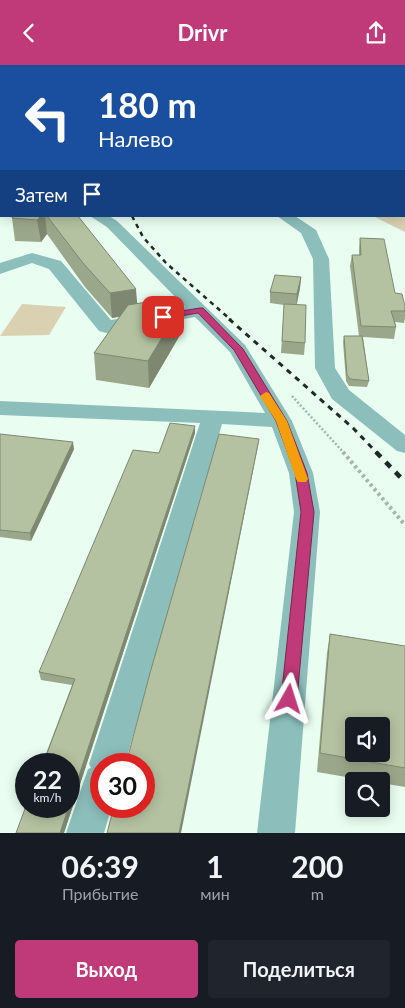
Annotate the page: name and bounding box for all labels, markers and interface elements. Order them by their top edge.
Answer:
icon: back [15,19,43,47]
text: Drivr [177,19,228,46]
icon: share [362,19,390,47]
text: 180 m [98,83,197,125]
icon: left [15,85,80,150]
text: Налево [98,125,173,152]
icon: arrive [78,180,106,208]
text: Затем [15,183,68,206]
pin [142,296,184,338]
icon: arrive [149,303,177,331]
position arrow [262,672,314,724]
map controls [345,717,390,817]
button: sound [345,717,390,762]
speed limit sign: 30 [90,753,155,818]
text: 22 [33,764,62,794]
button: search [345,772,390,817]
text: km/h [33,790,62,805]
text: 06:39 [61,848,139,884]
text: 1 [206,848,224,884]
text: 200 [291,848,344,884]
text: Прибытие [62,884,138,903]
text: мин [200,884,230,903]
text: m [311,884,324,903]
button: Выход [15,940,198,998]
button: Поделиться [208,940,390,998]

